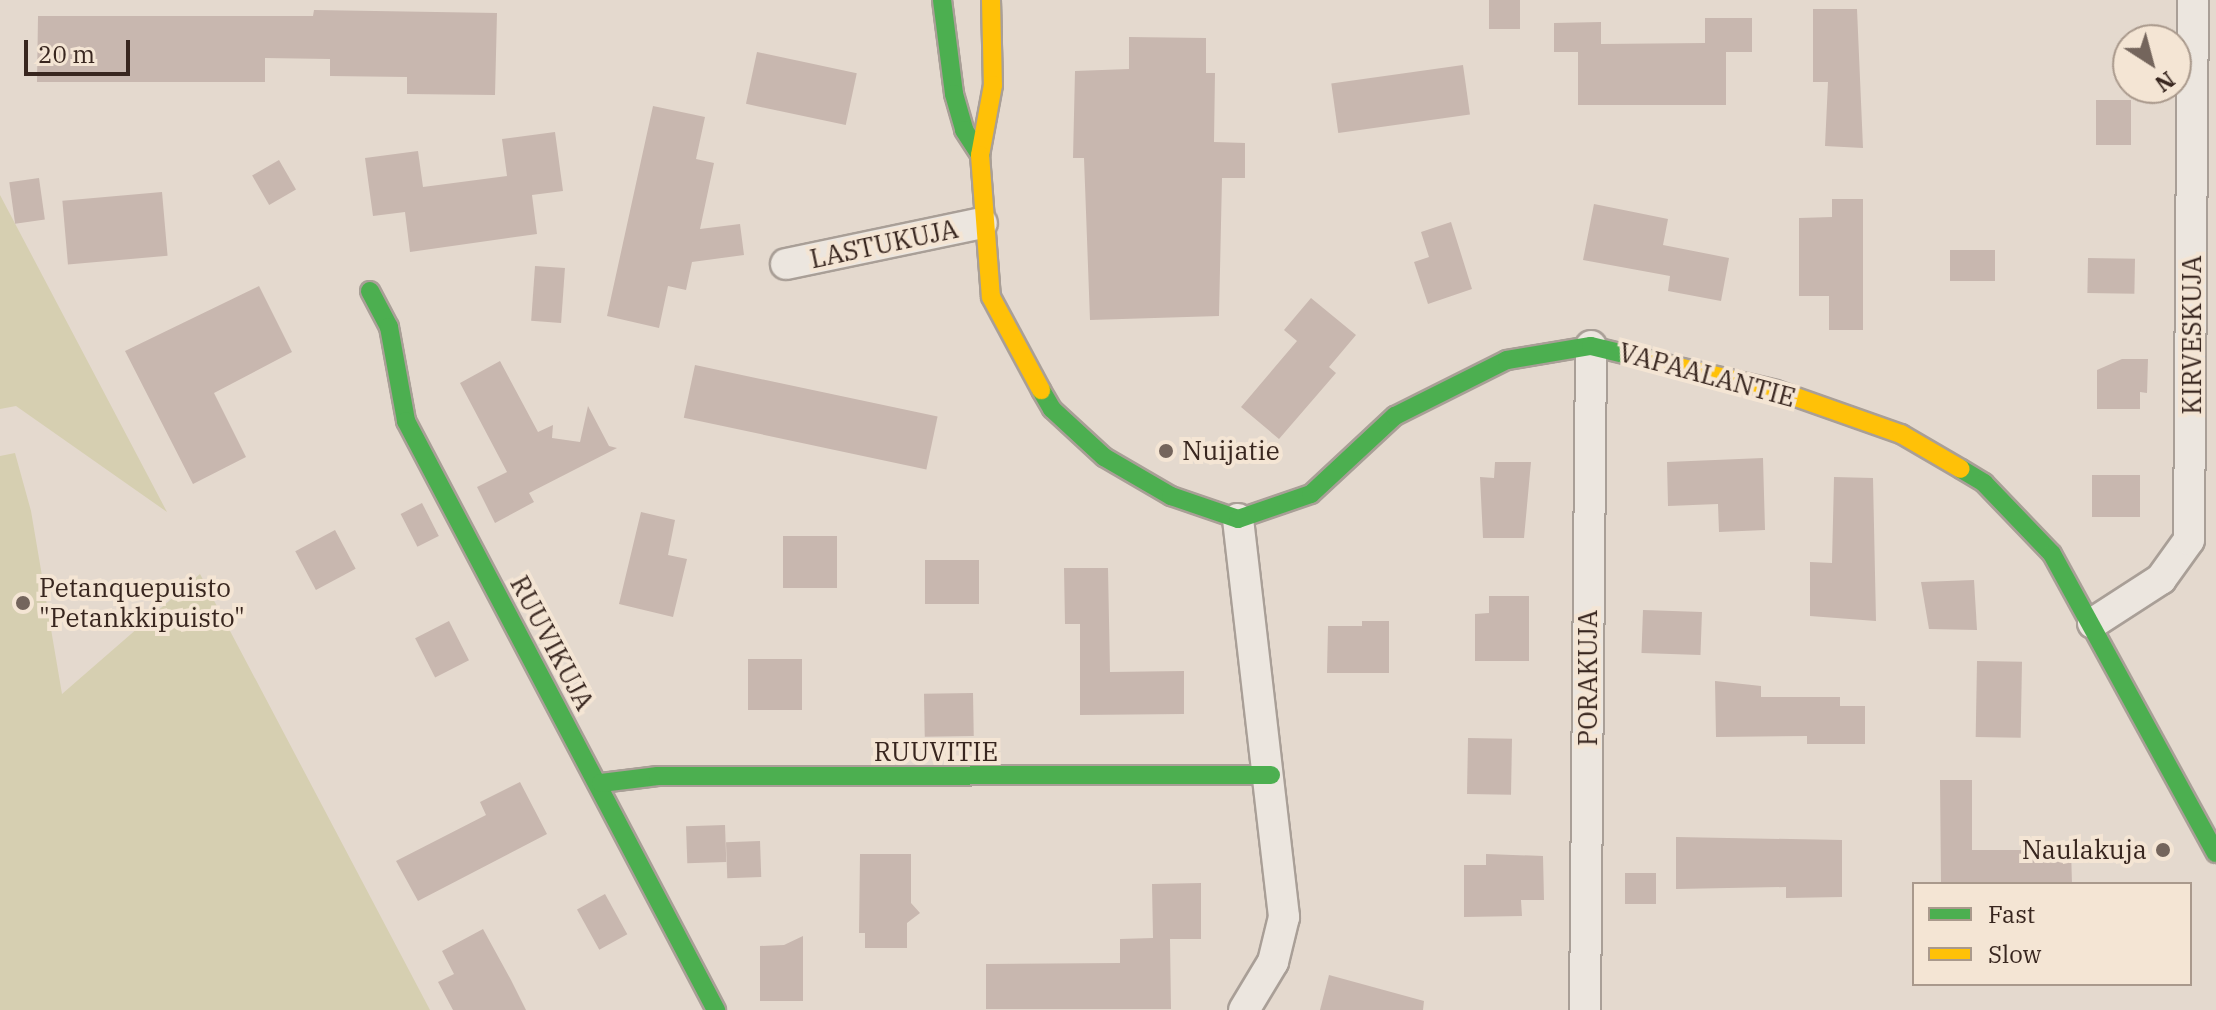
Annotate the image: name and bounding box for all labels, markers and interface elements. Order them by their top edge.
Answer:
scale bar [28,24,134,74]
north arrow [2112,24,2192,104]
text: 20 m [38,38,95,70]
text: N [2150,65,2181,99]
street label: LASTUKUJA [807,213,961,275]
street label: KIRVESKUJA [2176,255,2208,415]
street label: VAPAALANTIE [1615,336,1799,414]
place label: Nuijatie [1182,435,1280,467]
marker: Nuijatie [1157,442,1175,460]
street label: RUUVIKUJA [504,571,600,715]
place label: Petanquepuisto "Petankkipuisto" [39,572,245,634]
marker: Petanquepuisto "Petankkipuisto" [14,594,32,612]
street label: PORAKUJA [1572,610,1604,746]
street label: RUUVITIE [874,736,998,768]
place label: Naulakuja [2022,834,2147,866]
marker: Naulakuja [2154,841,2172,859]
legend [1912,882,2192,986]
text: Fast [1988,898,2035,930]
text: Slow [1988,938,2041,970]

